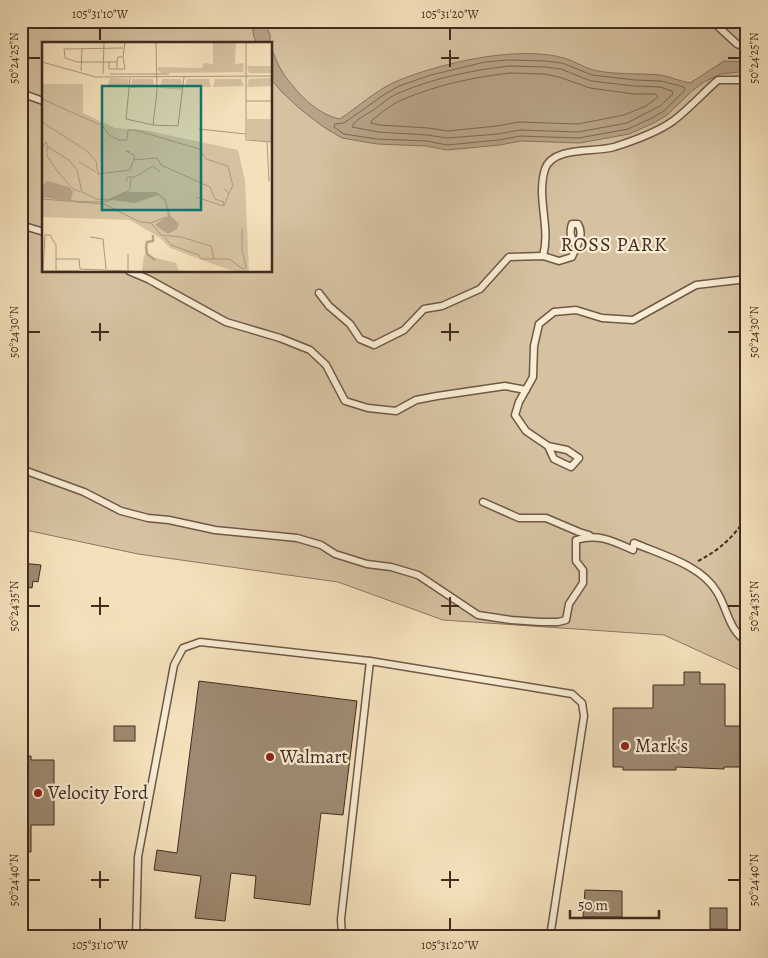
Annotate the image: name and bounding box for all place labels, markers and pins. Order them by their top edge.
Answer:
place label: Mark's [635,733,688,759]
marker: Mark's [619,740,631,752]
place label: Walmart [279,744,348,770]
marker: Walmart [264,751,276,763]
place label: Velocity Ford [47,780,149,806]
marker: Velocity Ford [32,787,44,799]

